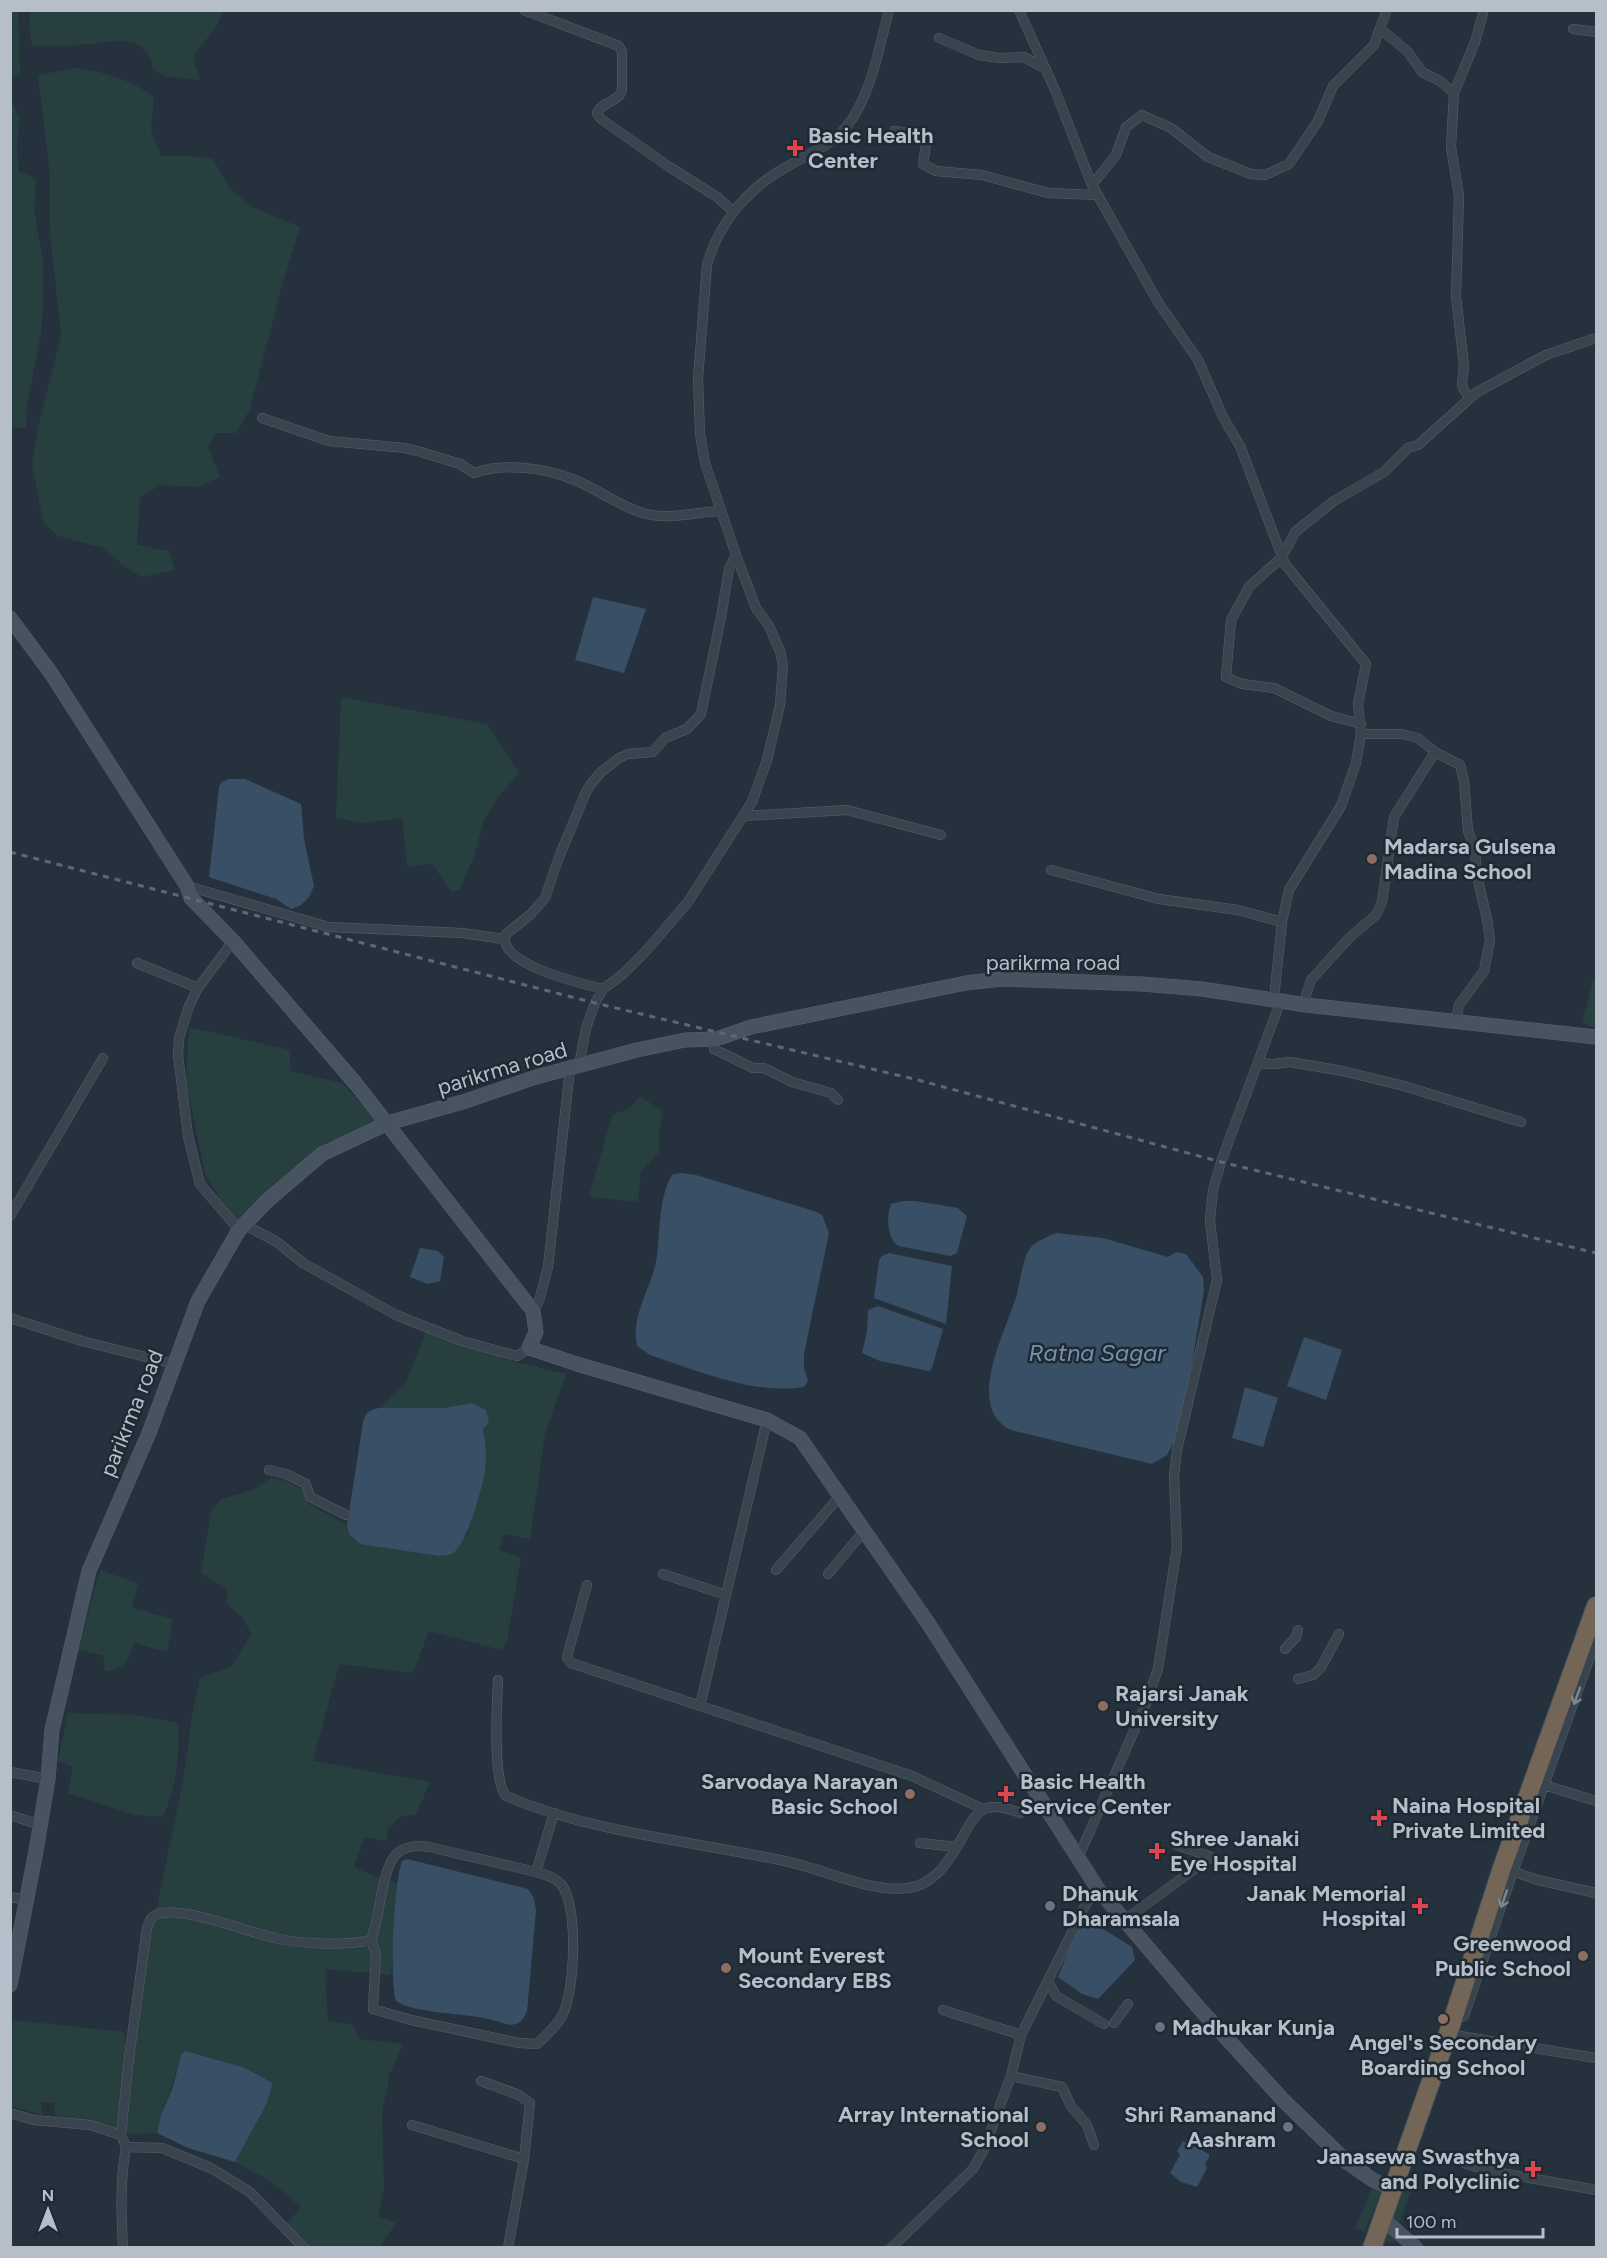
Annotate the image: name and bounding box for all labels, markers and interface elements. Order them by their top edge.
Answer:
place label: Basic Health Center [808,122,934,174]
marker: Basic Health Center [786,139,804,157]
place label: Madarsa Gulsena Madina School [1384,833,1556,885]
marker: Madarsa Gulsena Madina School [1365,852,1379,866]
street label: parikrma road [986,949,1120,976]
street label: parikrma road [434,1036,570,1101]
water label: Ratna Sagar [1029,1338,1166,1367]
street label: parikrma road [94,1346,169,1481]
place label: Rajarsi Janak University [1115,1680,1249,1732]
one-way arrow [1570,1686,1581,1704]
marker: Rajarsi Janak University [1096,1699,1110,1713]
place label: Sarvodaya Narayan Basic School [701,1768,898,1820]
place label: Basic Health Service Center [1020,1768,1172,1820]
marker: Basic Health Service Center [997,1785,1015,1803]
marker: Sarvodaya Narayan Basic School [903,1787,917,1801]
place label: Naina Hospital Private Limited [1392,1792,1545,1844]
marker: Naina Hospital Private Limited [1370,1809,1388,1827]
place label: Shree Janaki Eye Hospital [1170,1825,1300,1877]
marker: Shree Janaki Eye Hospital [1148,1842,1166,1860]
place label: Dhanuk Dharamsala [1062,1880,1180,1932]
place label: Janak Memorial Hospital [1247,1880,1406,1932]
one-way arrow [1497,1889,1508,1908]
marker: Janak Memorial Hospital [1411,1897,1429,1915]
marker: Dhanuk Dharamsala [1043,1899,1057,1913]
place label: Greenwood Public School [1435,1930,1571,1982]
place label: Mount Everest Secondary EBS [738,1942,892,1994]
marker: Greenwood Public School [1576,1949,1590,1963]
marker: Mount Everest Secondary EBS [719,1961,733,1975]
marker: Angel's Secondary Boarding School [1436,2012,1450,2026]
place label: Madhukar Kunja [1172,2014,1335,2041]
marker: Madhukar Kunja [1153,2020,1167,2034]
place label: Angel's Secondary Boarding School [1349,2029,1538,2081]
place label: Array International School [838,2101,1029,2153]
place label: Shri Ramanand Aashram [1124,2101,1276,2153]
marker: Array International School [1034,2120,1048,2134]
marker: Shri Ramanand Aashram [1281,2120,1295,2134]
place label: Janasewa Swasthya and Polyclinic [1316,2143,1520,2195]
marker: Janasewa Swasthya and Polyclinic [1524,2160,1542,2178]
north arrow [18,2180,78,2240]
text: N [42,2186,54,2205]
scale bar [1397,2201,1542,2239]
text: 100 m [1406,2211,1456,2233]

